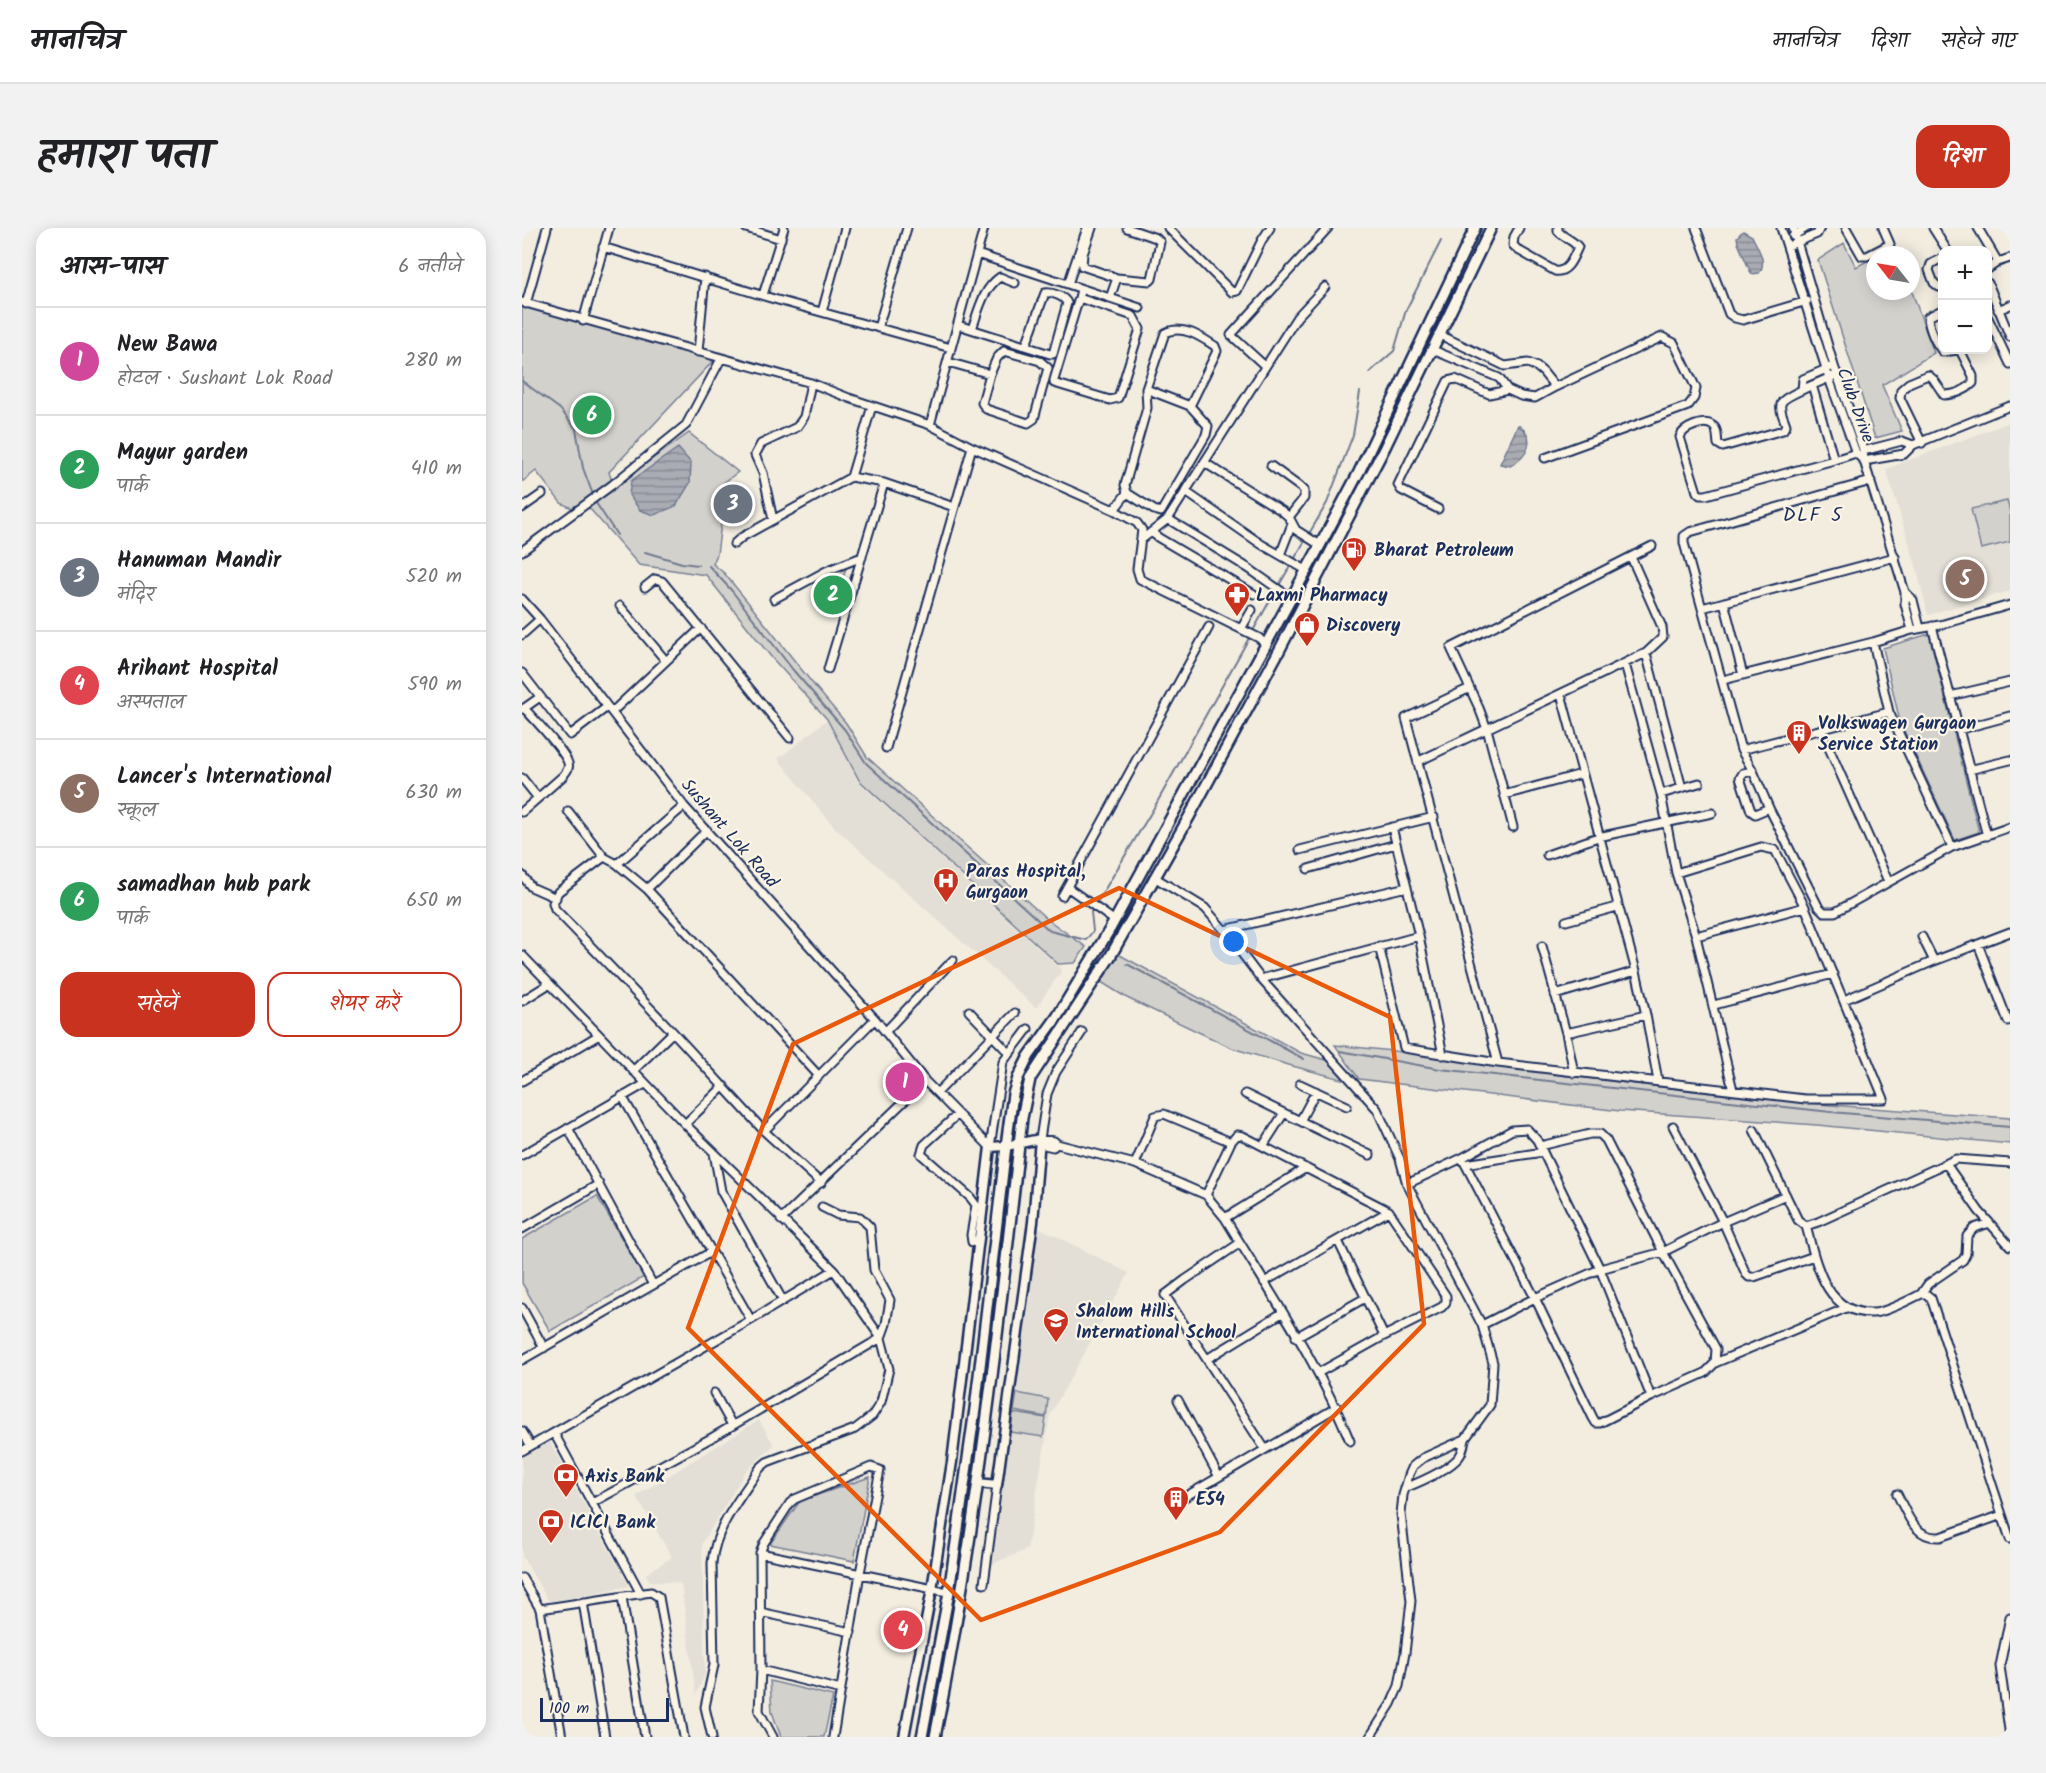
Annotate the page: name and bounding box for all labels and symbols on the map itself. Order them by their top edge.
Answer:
north arrow [1866,246,1920,300]
street label: Club Drive [1828,364,1882,447]
pin: 6 [572,392,612,438]
pin: 3 [714,482,752,526]
district label: DLF 5 [1783,500,1843,532]
fuel station icon: Bharat Petroleum [1339,535,1369,573]
place label: Bharat Petroleum [1374,537,1514,566]
pin: 5 [1946,556,1984,602]
pin: 2 [814,572,852,617]
pharmacy icon: Laxmi Pharmacy [1222,580,1252,618]
place label: Laxmi Pharmacy [1256,582,1388,611]
shop icon: Discovery [1292,610,1322,648]
place label: Discovery [1326,612,1401,641]
place label: Volkswagen Gurgaon Service Station [1818,710,1976,760]
building icon: Volkswagen Gurgaon Service Station [1784,718,1814,756]
street label: Sushant Lok Road [673,773,786,896]
place label: Paras Hospital, Gurgaon [966,858,1086,908]
hospital icon: Paras Hospital, Gurgaon [931,866,961,904]
your location [1219,927,1248,956]
pin: 1 [886,1060,925,1104]
place label: Shalom Hills International School [1076,1298,1236,1348]
school or university icon: Shalom Hills International School [1041,1306,1071,1344]
bank icon: Axis Bank [551,1461,581,1499]
place label: Axis Bank [585,1463,665,1492]
building icon: E54 [1161,1484,1191,1522]
place label: E54 [1196,1486,1225,1515]
bank icon: ICICI Bank [536,1507,566,1545]
place label: ICICI Bank [570,1509,656,1538]
pin: 4 [884,1608,922,1652]
scale bar [540,1695,669,1722]

